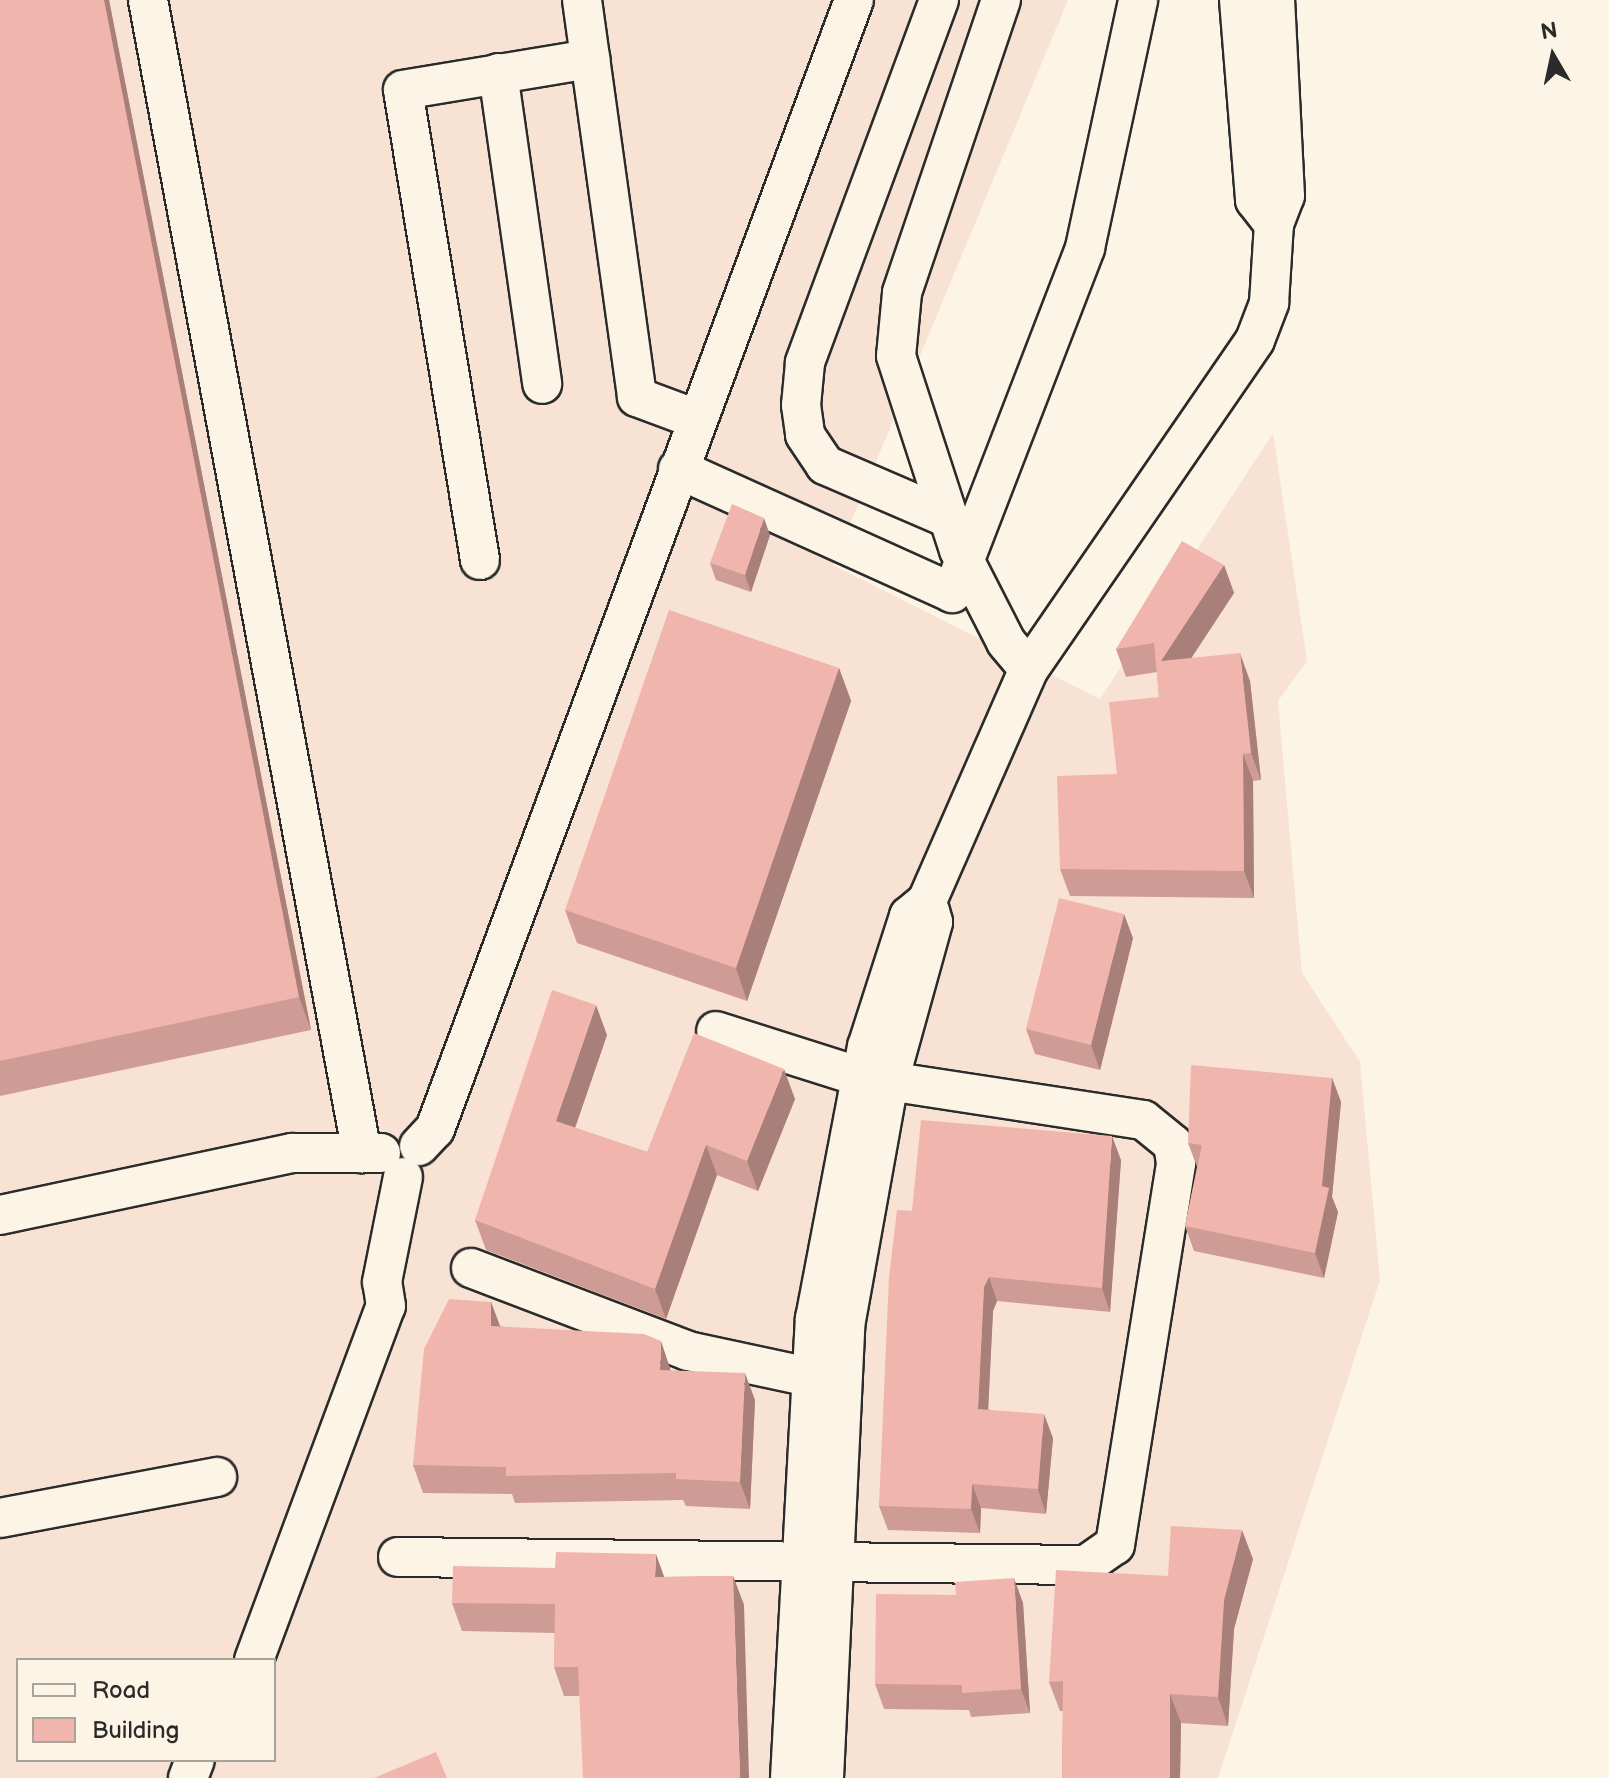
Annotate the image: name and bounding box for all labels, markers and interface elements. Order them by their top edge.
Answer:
north arrow [1513,16,1593,96]
text: N [1539,17,1559,46]
legend [16,1658,276,1762]
text: Road [92,1676,150,1705]
text: Building [92,1716,179,1745]

